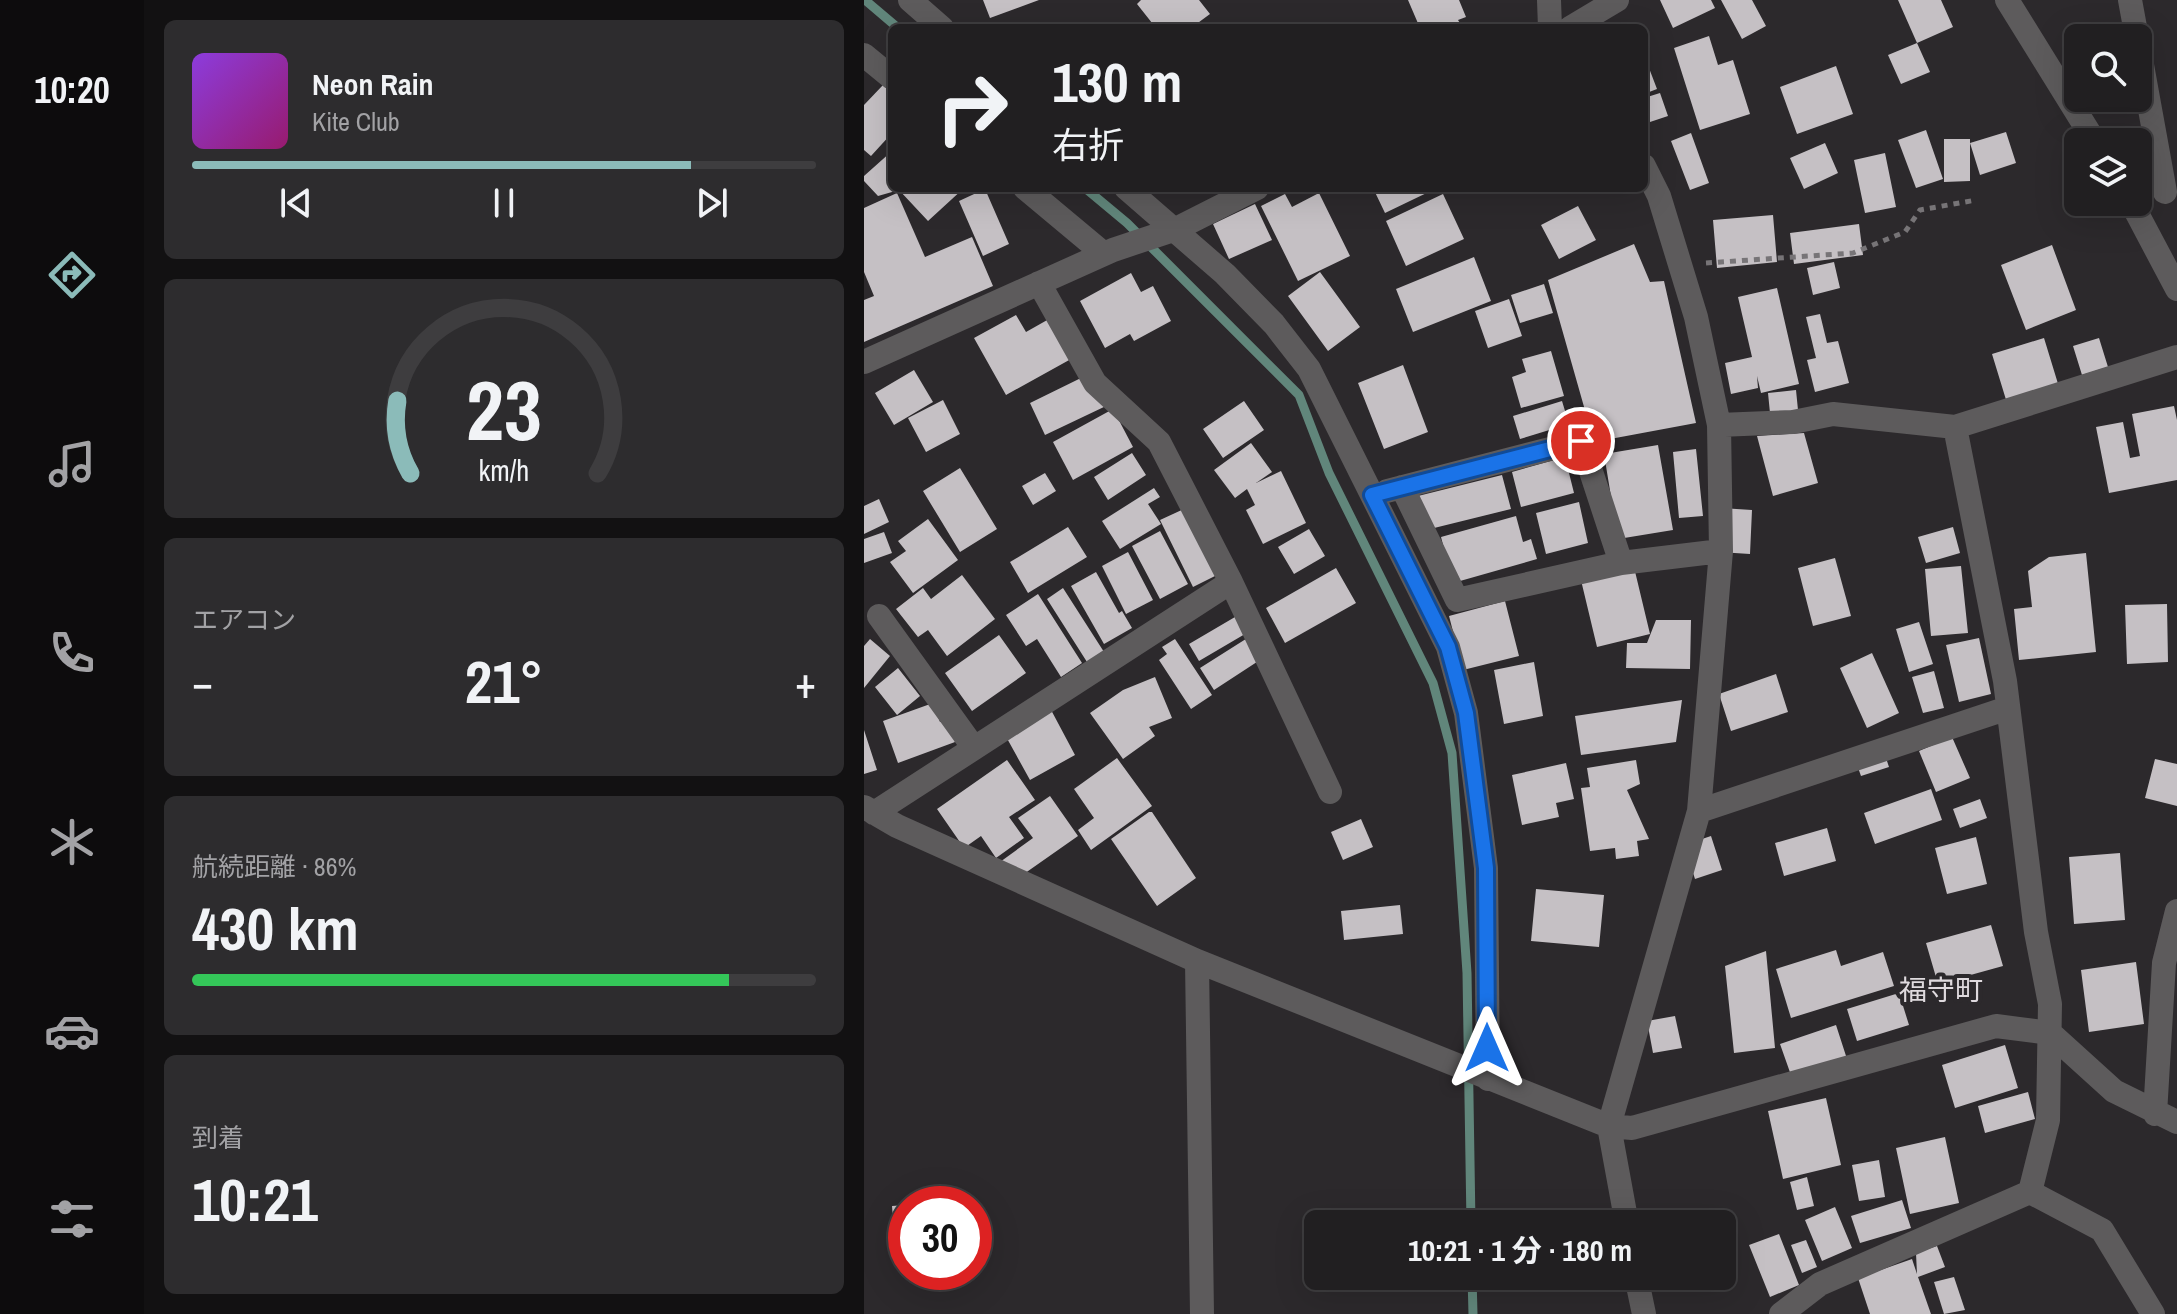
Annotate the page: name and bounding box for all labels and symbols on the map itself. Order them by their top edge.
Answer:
pin [1547,407,1615,475]
district label: 福守町 [1899,971,1983,1009]
position arrow [1445,1006,1529,1090]
speed limit sign: 30 [888,1186,992,1290]

